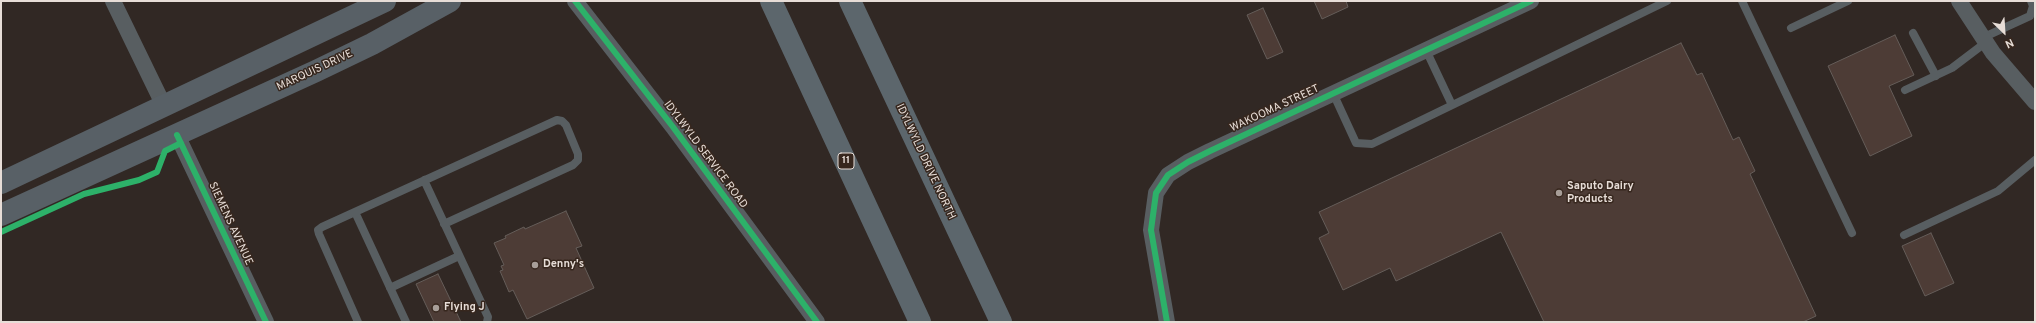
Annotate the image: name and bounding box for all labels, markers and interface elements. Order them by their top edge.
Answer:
north arrow [1984,12,2024,52]
text: N [2003,35,2016,51]
street label: MARQUIS DRIVE [275,48,355,94]
street label: WAKOOMA STREET [1228,83,1322,135]
street label: IDYLWYLD SERVICE ROAD [660,99,750,211]
street label: IDYLWYLD DRIVE NORTH [892,102,958,222]
road number: 11 [838,153,854,169]
street label: SIEMENS AVENUE [205,180,255,268]
place label: Saputo Dairy Products [1567,180,1634,206]
marker: Saputo Dairy Products [1554,188,1564,198]
place label: Denny's [543,258,584,272]
marker: Denny's [530,260,540,270]
place label: Flying J [444,301,485,315]
marker: Flying J [431,303,441,313]

